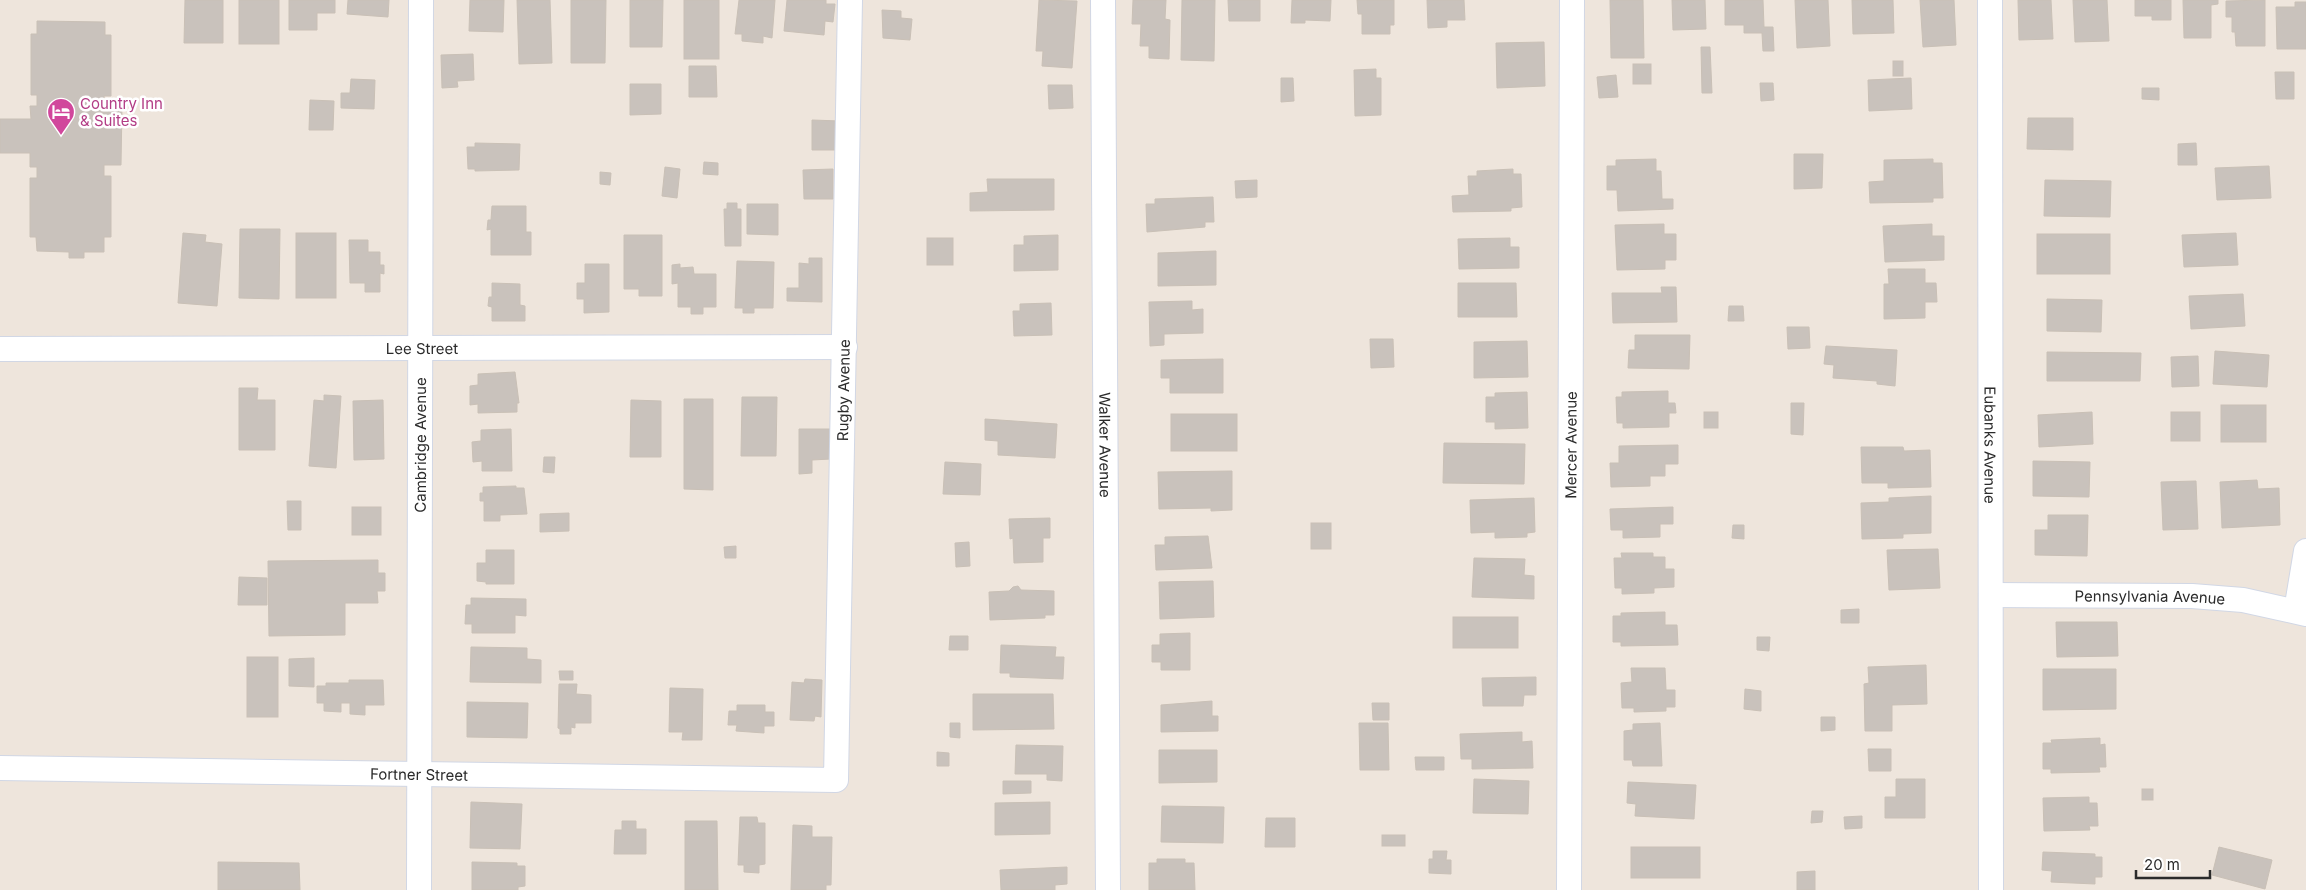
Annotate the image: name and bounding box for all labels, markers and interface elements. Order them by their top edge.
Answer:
place label: Country Inn & Suites [80,94,163,130]
hotel icon: Country Inn & Suites [46,97,76,136]
street label: Lee Street [386,338,458,358]
street label: Rugby Avenue [833,339,853,441]
street label: Cambridge Avenue [410,377,430,513]
street label: Eubanks Avenue [1981,386,2000,504]
street label: Mercer Avenue [1561,391,1580,499]
street label: Walker Avenue [1096,392,1115,498]
street label: Pennsylvania Avenue [2075,586,2226,608]
street label: Fortner Street [370,764,468,784]
scale bar [2136,848,2210,880]
text: 20 m [2144,855,2180,874]

